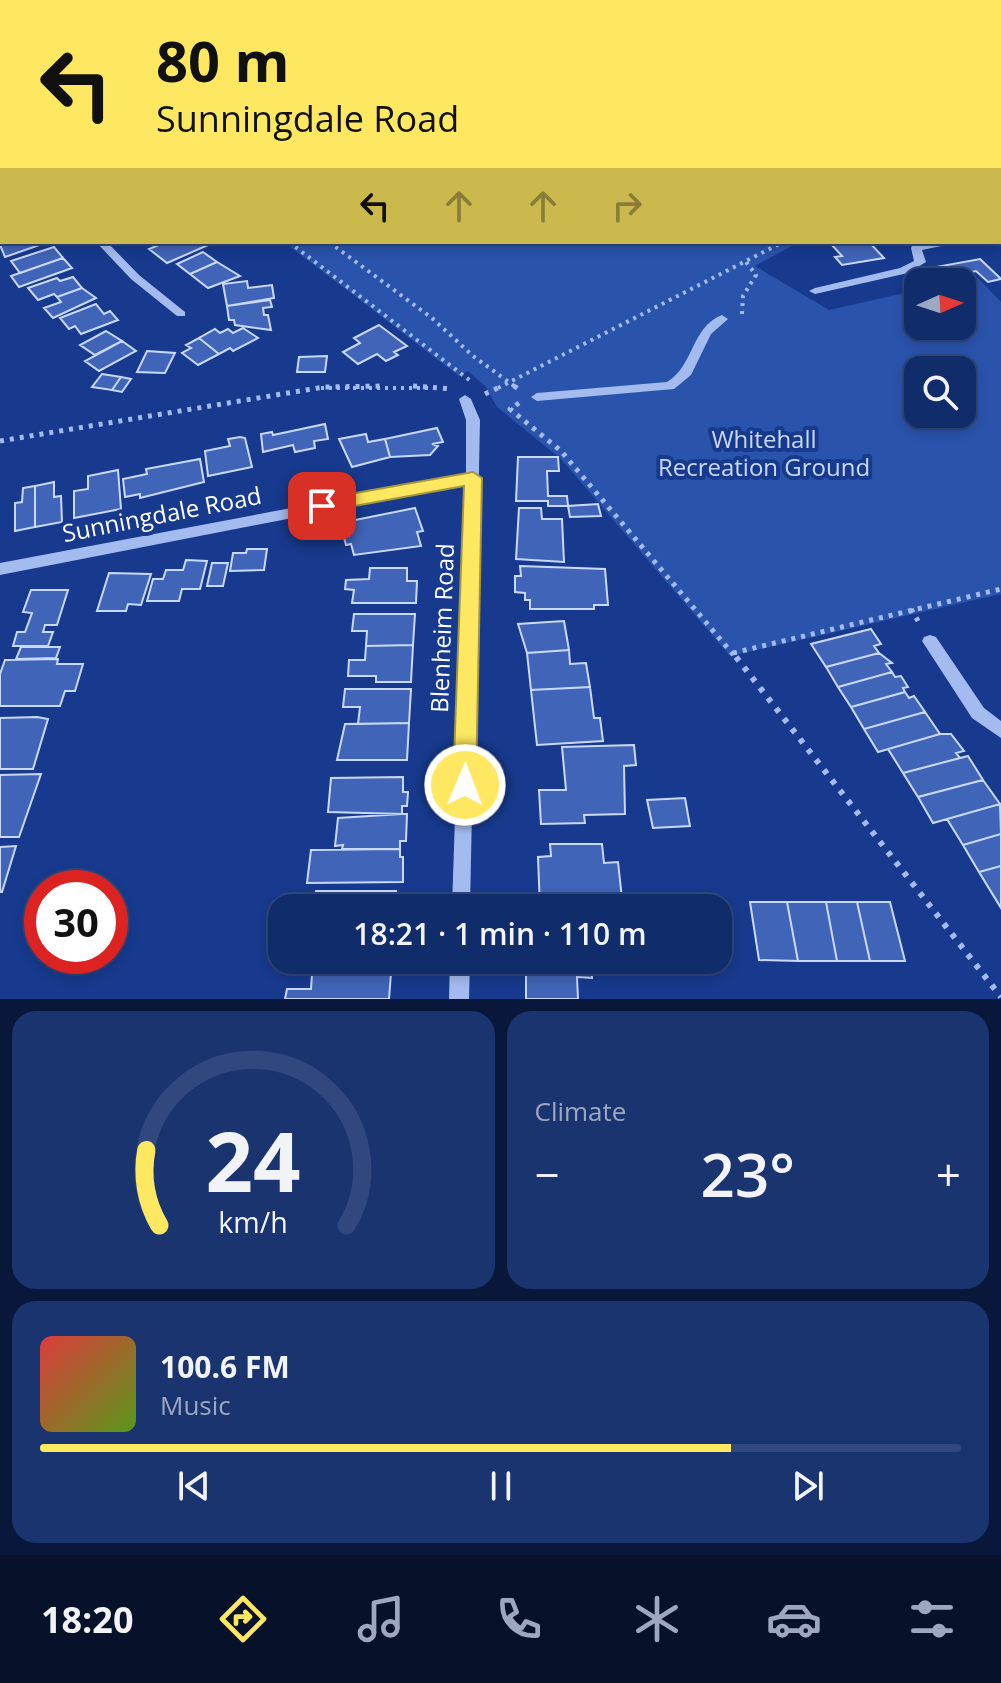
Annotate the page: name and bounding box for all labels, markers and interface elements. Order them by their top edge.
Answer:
text: 80 m [156,22,290,98]
icon: left [24,32,128,136]
text: Sunningdale Road [156,94,459,143]
icon: left [353,184,397,228]
icon: ahead [437,184,481,228]
icon: ahead [521,184,565,228]
icon: right [605,184,649,228]
north arrow [904,268,976,340]
map controls [904,268,976,428]
button: search [904,356,976,428]
park label: Whitehall Recreation Ground [658,422,870,483]
pin [288,472,356,540]
street label: Sunningdale Road [59,478,264,549]
icon: arrive [300,484,344,528]
street label: Blenheim Road [422,543,461,713]
position arrow [423,743,507,827]
speed limit sign: 30 [24,870,128,974]
text: 18:21 · 1 min · 110 m [353,913,647,954]
text: Climate [535,1093,626,1129]
text: 24 [206,1103,301,1216]
text: 23° [701,1133,795,1215]
text: − [535,1144,560,1204]
text: + [936,1144,961,1204]
text: km/h [219,1202,288,1241]
text: 100.6 FM [160,1346,290,1387]
text: Music [160,1387,231,1423]
icon: previous [172,1464,216,1508]
icon: pause [479,1464,523,1508]
icon: next [786,1464,830,1508]
icon: directions [215,1591,271,1647]
icon: music [353,1591,409,1647]
icon: phone [491,1591,547,1647]
icon: climate [629,1591,685,1647]
icon: car [766,1591,822,1647]
icon: filters [904,1591,960,1647]
text: 18:20 [41,1595,133,1644]

